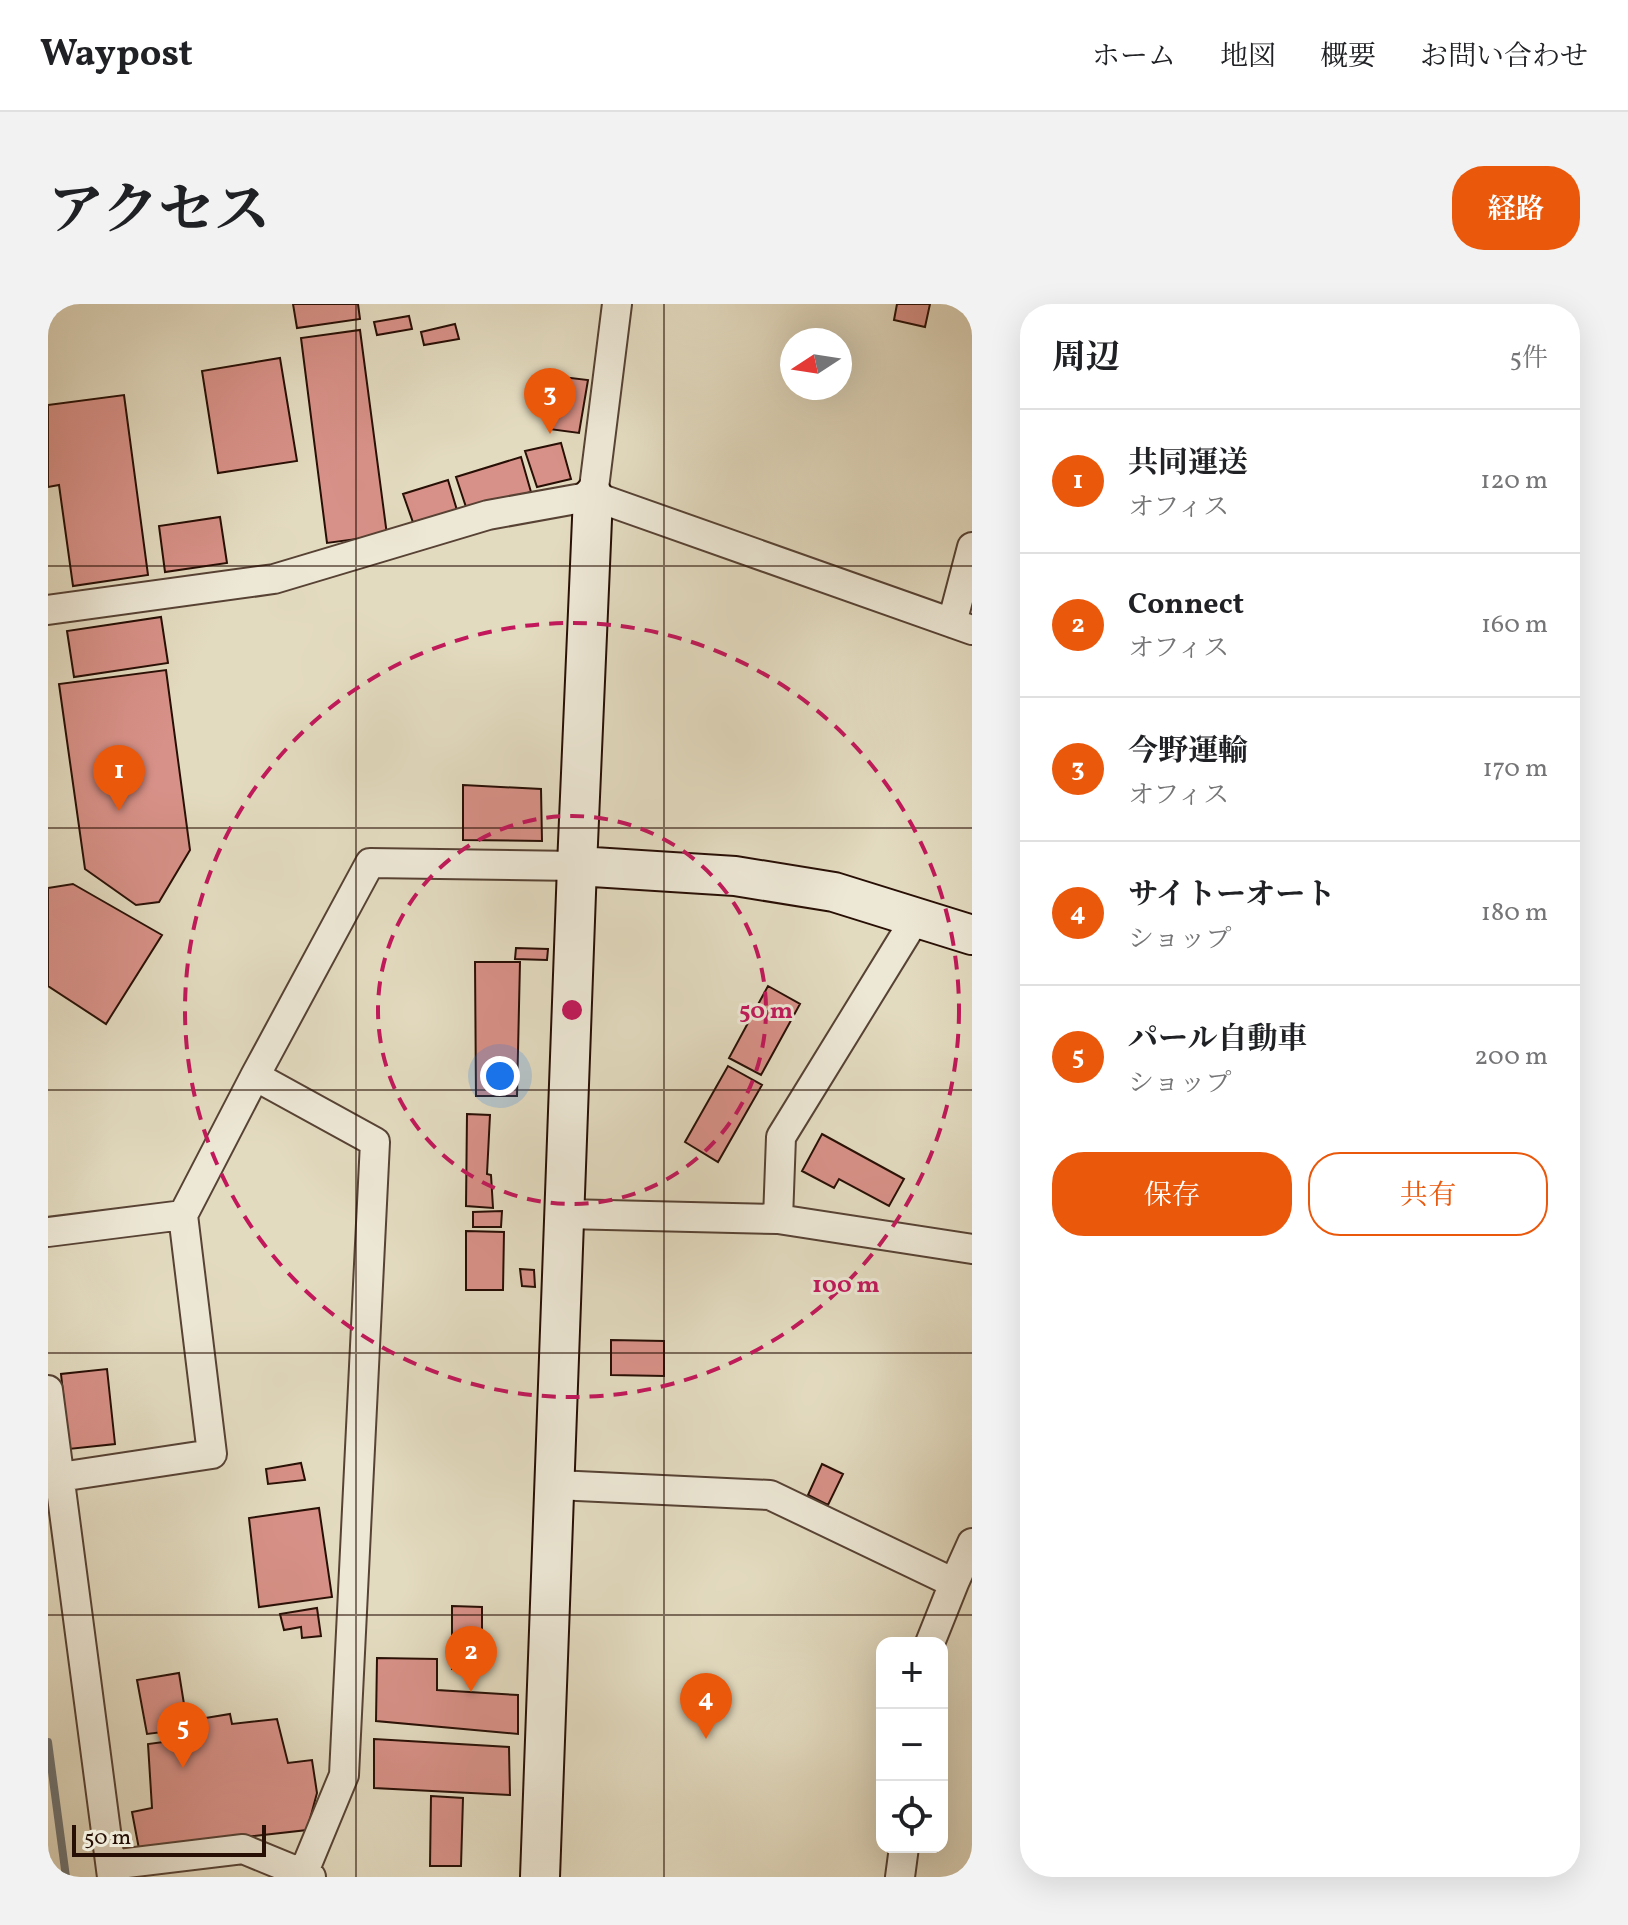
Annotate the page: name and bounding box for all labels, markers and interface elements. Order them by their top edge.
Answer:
text: Waypost [40,29,193,82]
text: ホーム [1092,38,1176,77]
text: 地図 [1220,38,1276,77]
text: 概要 [1320,38,1376,77]
text: お問い合わせ [1420,38,1588,77]
button: 経路 [1452,166,1580,250]
text: アクセス [48,175,270,253]
north arrow [780,328,852,400]
text: 周辺 [1052,336,1120,383]
text: 5件 [1509,341,1548,377]
pin: 3 [524,368,576,434]
text: 共同運送 [1128,443,1248,485]
text: 1 [1073,463,1083,499]
text: 120 m [1480,463,1548,499]
text: オフィス [1128,490,1229,526]
text: Connect [1128,584,1244,626]
text: 2 [1071,607,1085,643]
text: 160 m [1481,607,1548,643]
text: オフィス [1128,631,1229,667]
text: 今野運輸 [1128,731,1248,773]
pin: 1 [93,745,145,811]
text: 3 [1071,751,1085,787]
text: 170 m [1483,751,1548,787]
text: オフィス [1128,778,1229,814]
text: サイトーオート [1128,875,1335,917]
text: 4 [1070,895,1086,931]
text: 180 m [1481,895,1548,931]
text: ショップ [1128,922,1231,958]
text: 50 m [739,995,793,1029]
centre of rings [558,996,586,1024]
text: パール自動車 [1128,1019,1307,1061]
text: 5 [1072,1039,1084,1075]
text: 200 m [1474,1039,1548,1075]
your location [480,1056,520,1096]
text: ショップ [1128,1066,1231,1102]
button: 保存 [1052,1152,1292,1236]
button: 共有 [1308,1152,1548,1236]
text: 100 m [812,1269,880,1303]
pin: 2 [445,1626,497,1692]
map controls [876,1637,948,1853]
button: + [876,1637,948,1709]
pin: 4 [680,1673,732,1739]
pin: 5 [157,1702,209,1768]
button: − [876,1709,948,1781]
button: locate [876,1781,948,1853]
scale bar [72,1821,266,1857]
text: 50 m [84,1823,131,1854]

